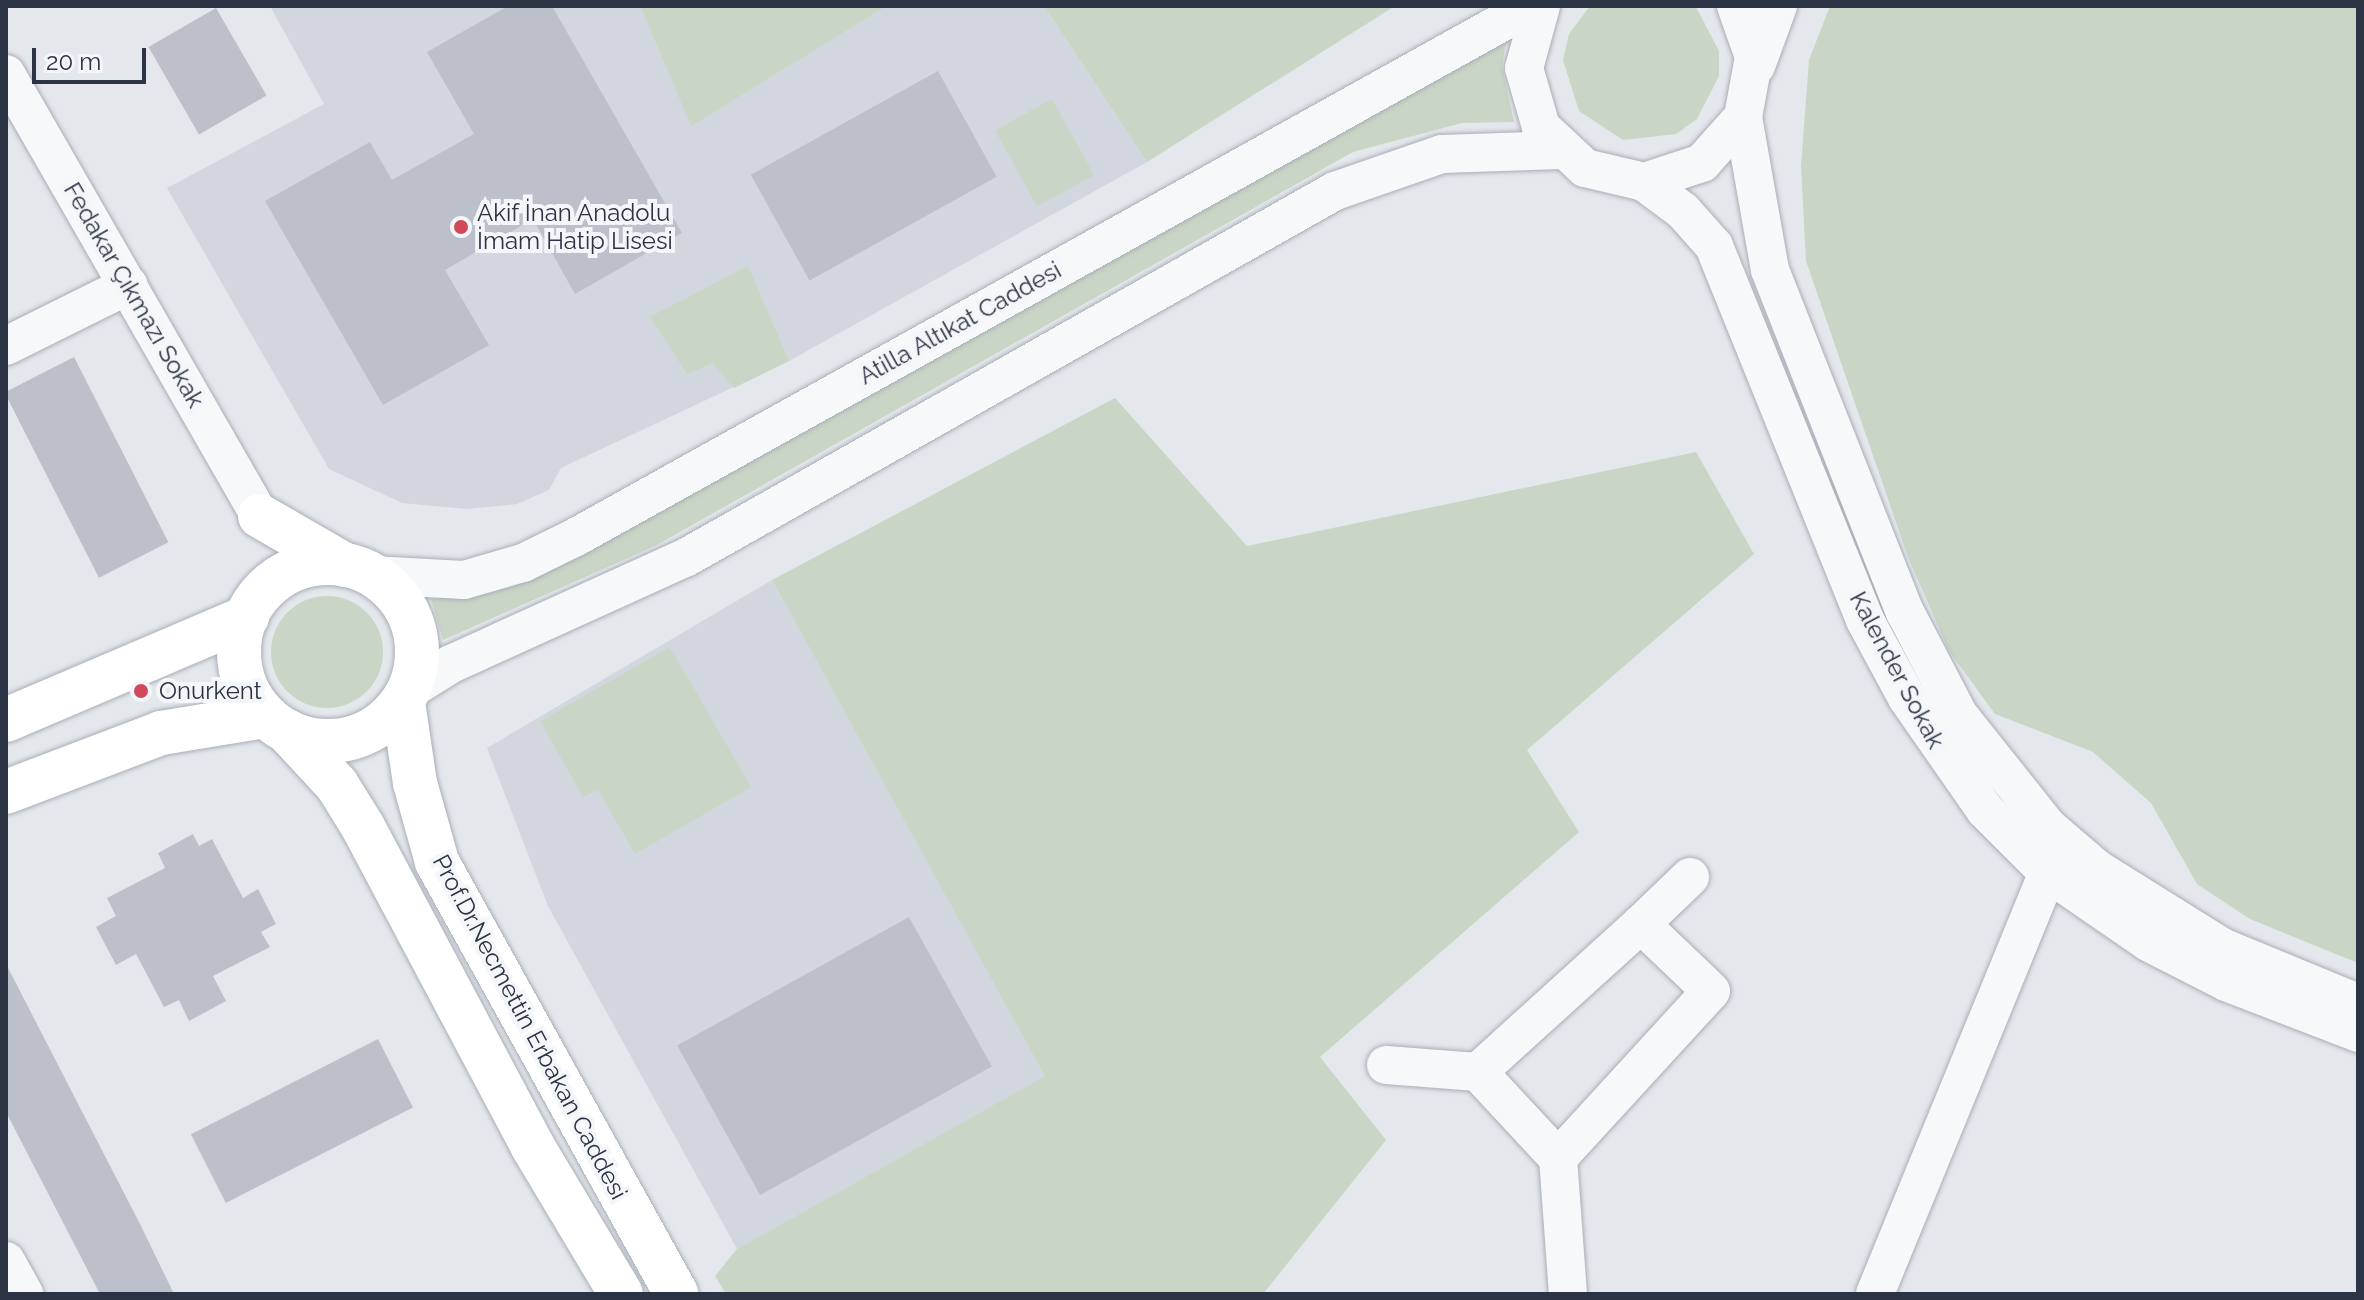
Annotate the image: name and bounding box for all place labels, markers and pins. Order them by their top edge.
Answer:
place label: Akif İnan Anadolu İmam Hatip Lisesi [477,199,673,255]
marker: Akif İnan Anadolu İmam Hatip Lisesi [452,218,470,236]
place label: Onurkent [159,677,262,705]
marker: Onurkent [130,680,152,702]

